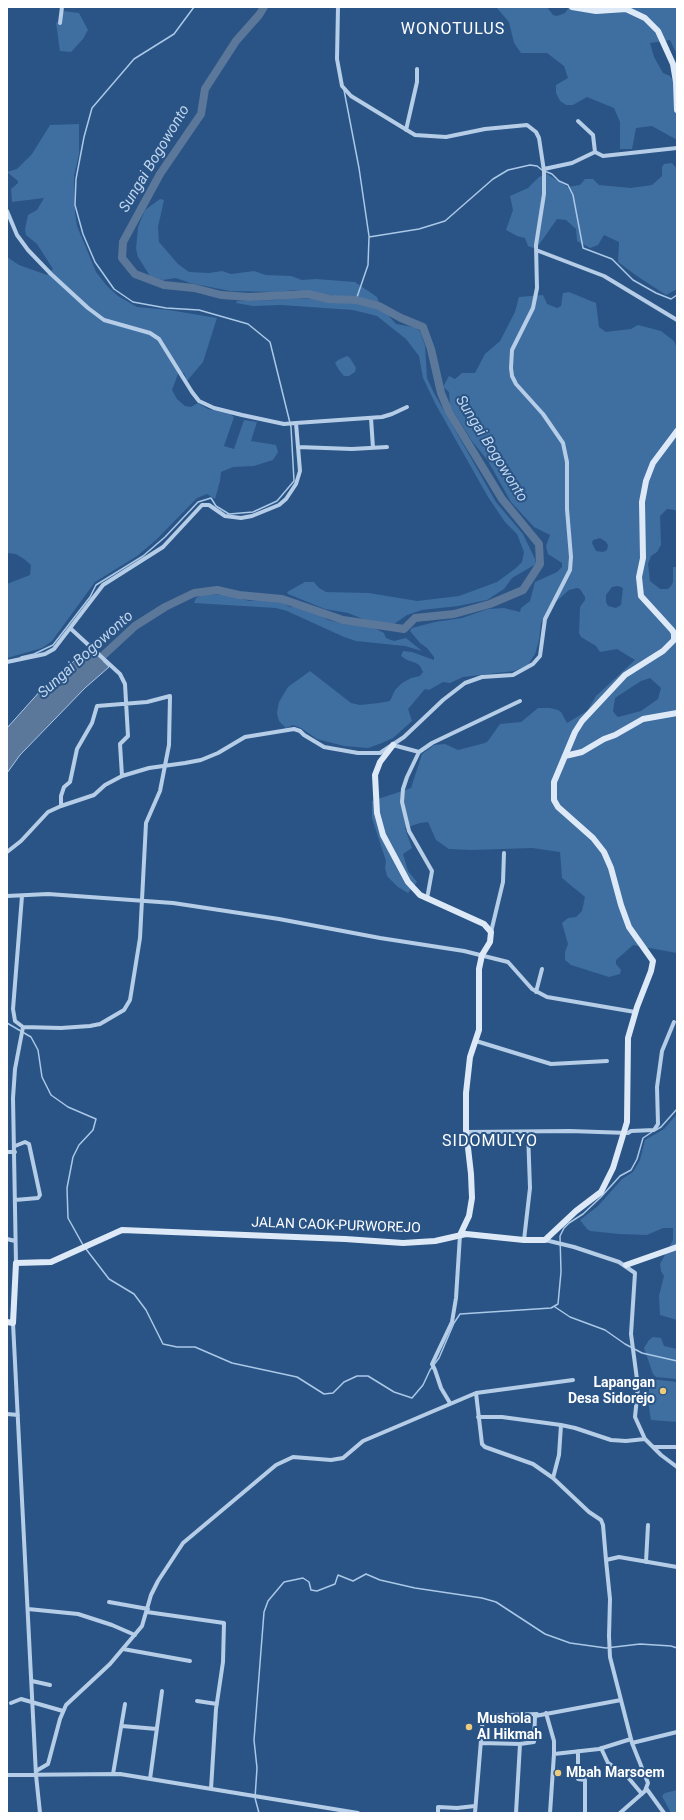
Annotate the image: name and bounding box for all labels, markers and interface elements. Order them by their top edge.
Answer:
district label: WONOTULUS [401,20,505,40]
water label: Sungai Bogowonto [116,102,194,216]
water label: Sungai Bogowonto [451,392,531,506]
water label: Sungai Bogowonto [35,607,137,703]
district label: SIDOMULYO [442,1132,538,1152]
street label: JALAN CAOK-PURWOREJO [251,1215,421,1237]
place label: Lapangan Desa Sidorejo [568,1375,655,1408]
marker: Lapangan Desa Sidorejo [658,1386,668,1396]
place label: Mushola Al Hikmah [477,1711,542,1744]
marker: Mushola Al Hikmah [464,1722,474,1732]
place label: Mbah Marsoem [566,1765,665,1781]
marker: Mbah Marsoem [553,1768,563,1778]

